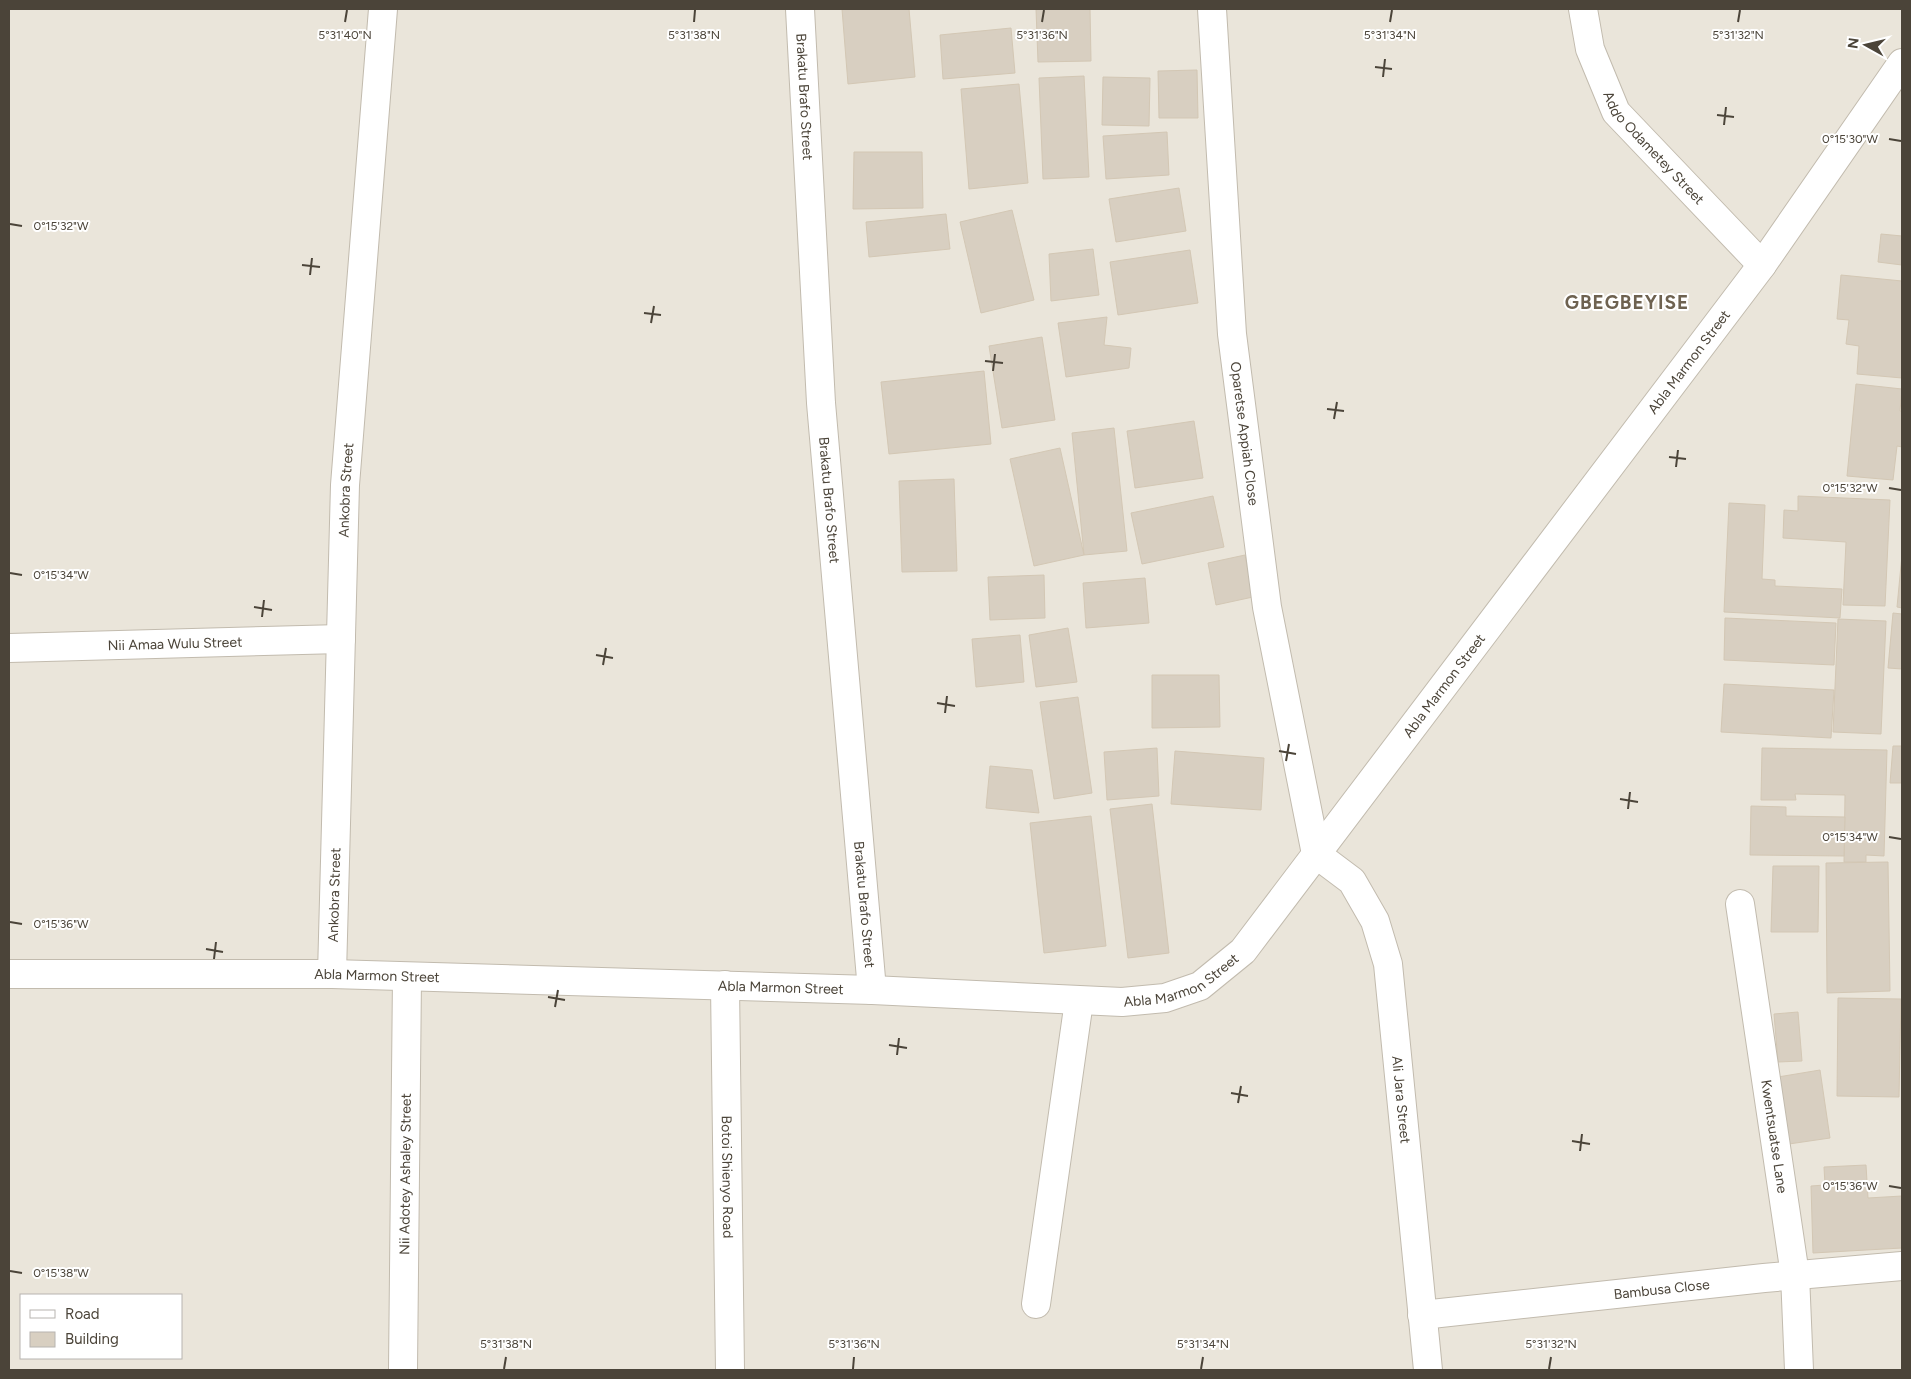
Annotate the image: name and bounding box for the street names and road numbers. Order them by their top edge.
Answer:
street label: Brakatu Brafo Street [792,33,816,161]
street label: Addo Odametey Street [1599,89,1708,208]
street label: Abla Marmon Street [1644,307,1734,417]
street label: Oparetse Appiah Close [1227,361,1262,507]
street label: Brakatu Brafo Street [815,436,843,564]
street label: Ankobra Street [336,442,357,538]
street label: Abla Marmon Street [1400,631,1489,741]
street label: Nii Amaa Wulu Street [107,634,243,654]
street label: Brakatu Brafo Street [850,840,878,969]
street label: Ankobra Street [325,847,344,943]
street label: Abla Marmon Street [1123,950,1242,1011]
street label: Abla Marmon Street [314,966,440,986]
street label: Abla Marmon Street [718,977,844,998]
street label: Ali Jara Street [1388,1055,1414,1144]
street label: Kwentsuatse Lane [1757,1079,1791,1195]
street label: Nii Adotey Ashaley Street [396,1093,415,1255]
street label: Botoi Shienyo Road [718,1115,736,1239]
street label: Bambusa Close [1613,1276,1711,1303]

